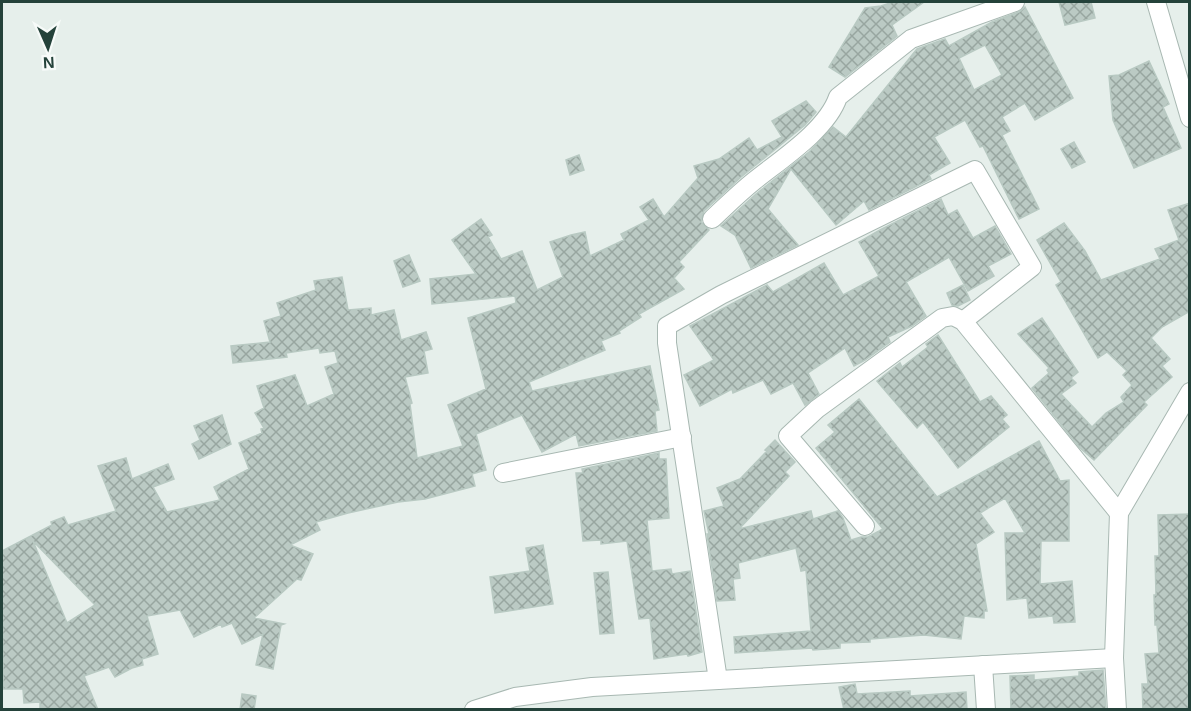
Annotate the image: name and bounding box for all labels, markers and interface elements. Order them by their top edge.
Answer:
north arrow [18,18,78,78]
text: N [43,54,55,71]

